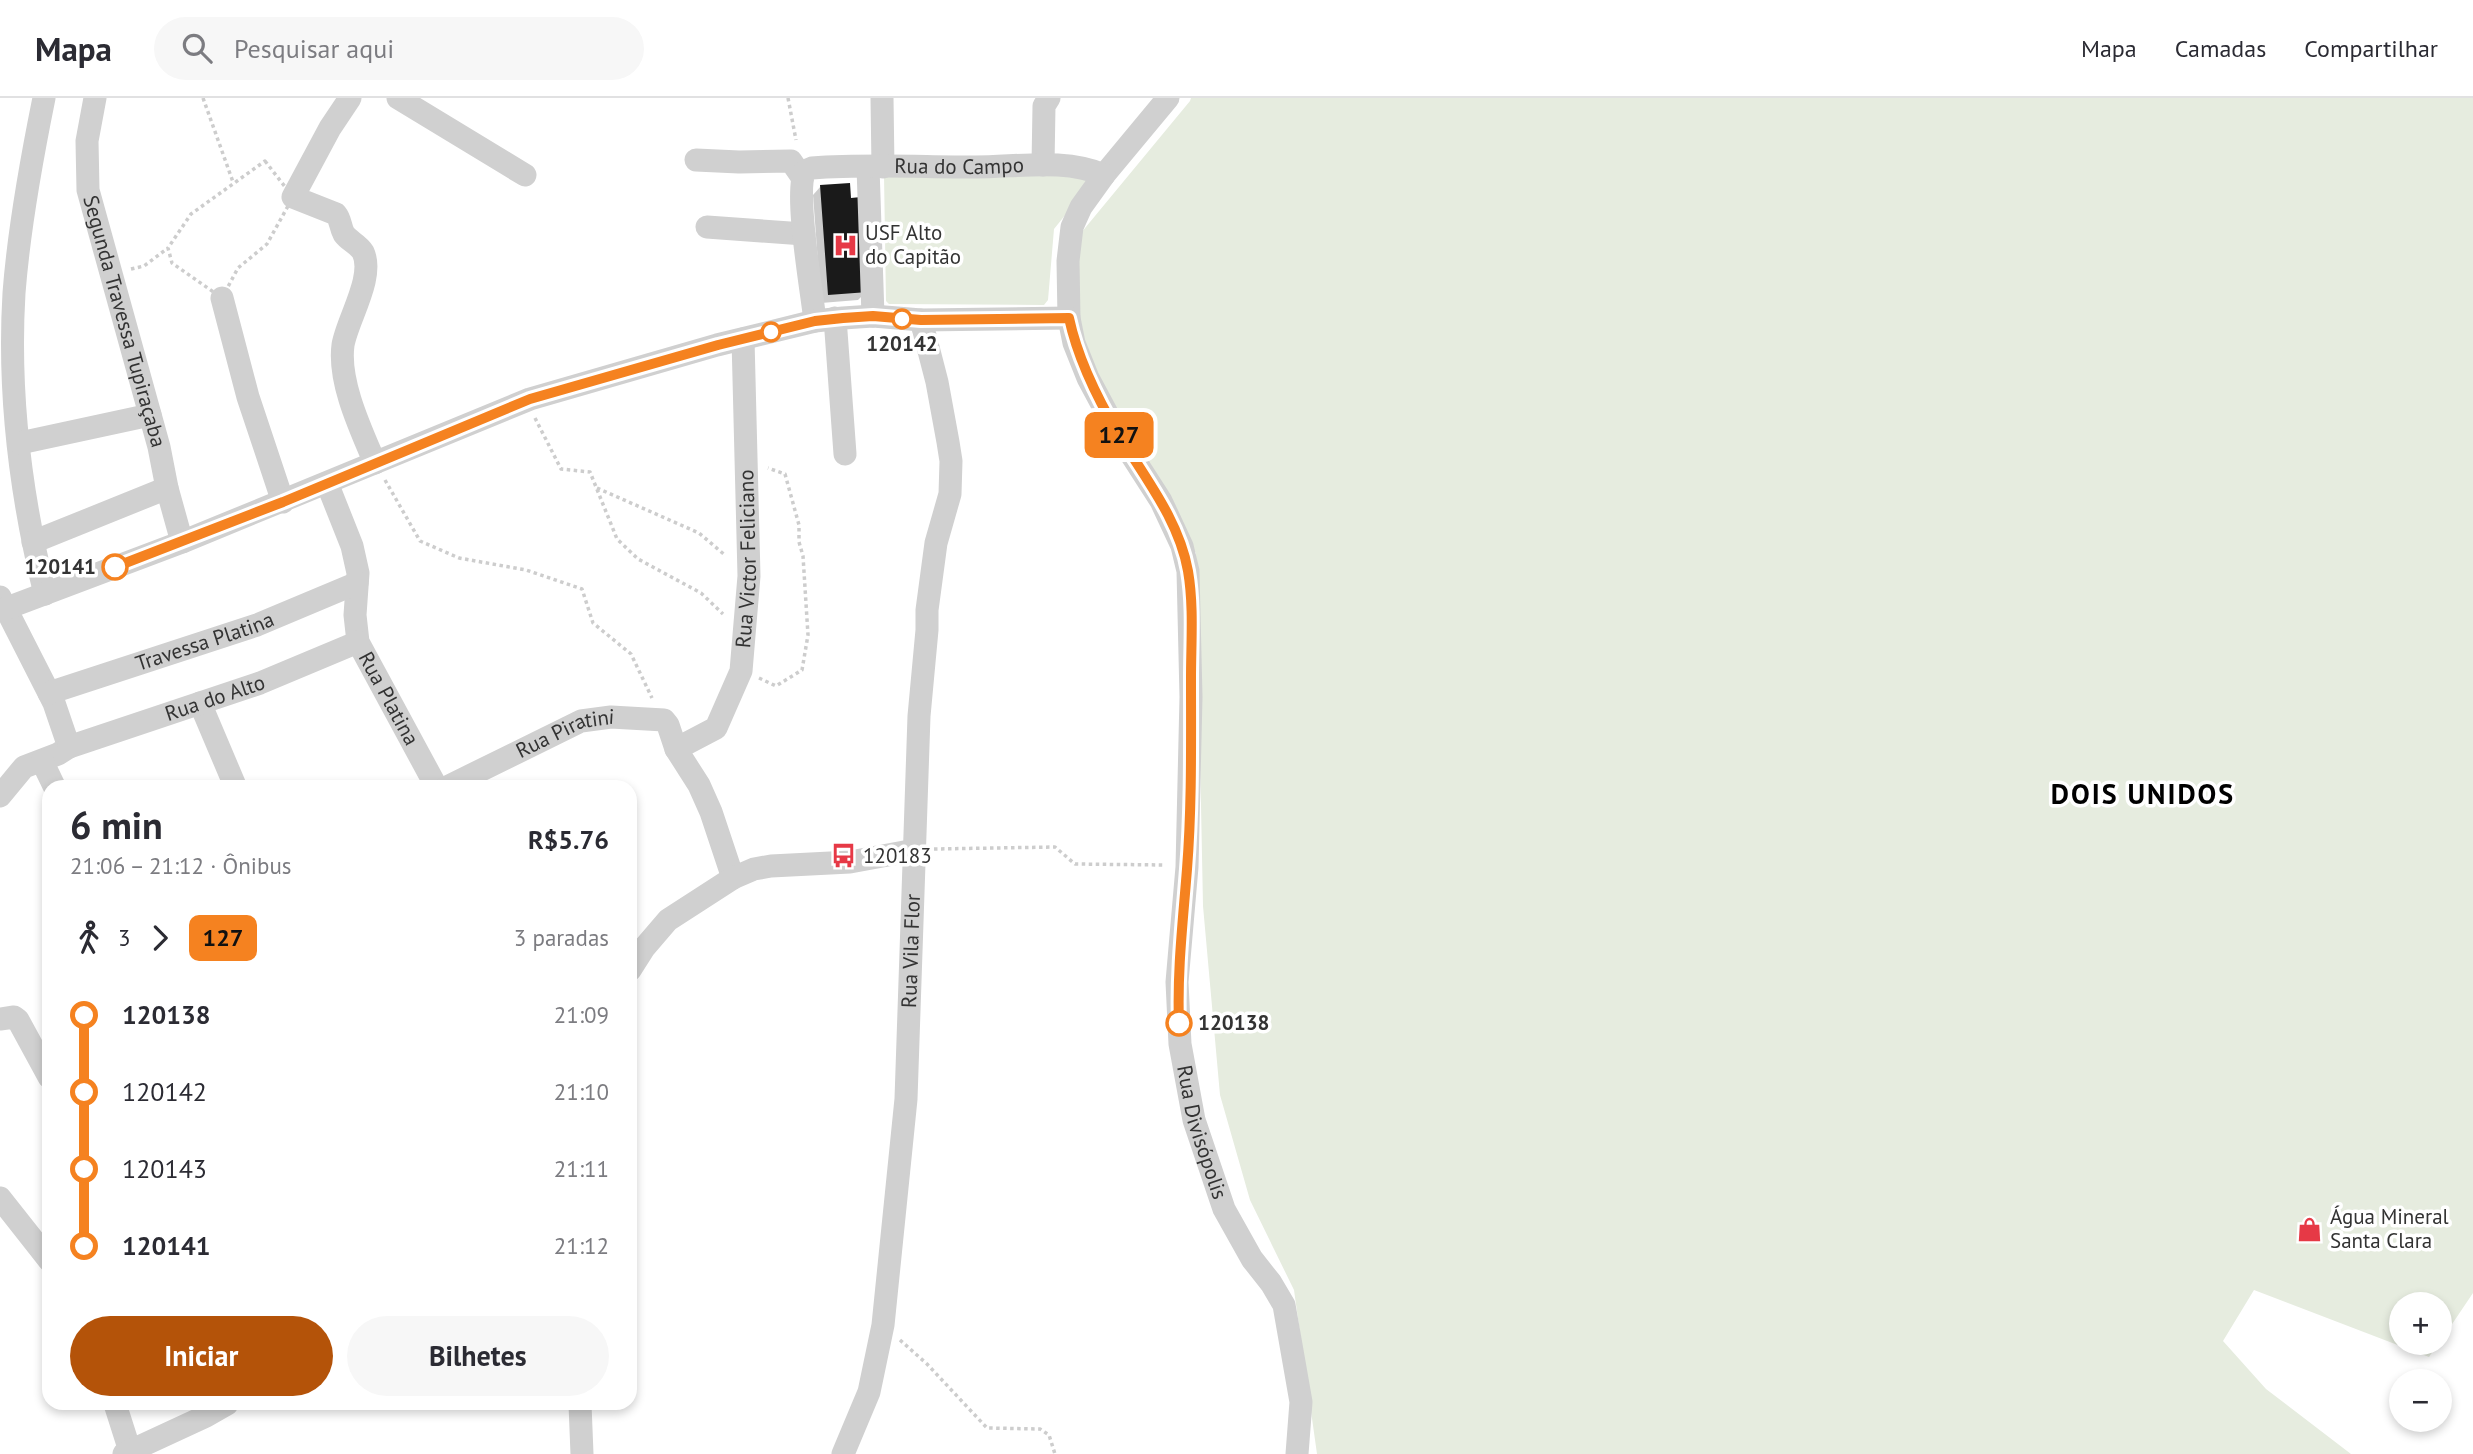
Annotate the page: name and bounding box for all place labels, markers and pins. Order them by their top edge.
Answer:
place label: USF Alto do Capitão [865,219,961,270]
hospital icon: USF Alto do Capitão [831,231,859,259]
marker: 120142 [892,309,912,329]
unlabelled marker [761,322,781,342]
place label: 120142 [866,330,938,357]
place label: 120141 [25,553,96,580]
marker: 120141 [102,554,128,580]
bus stop icon: 120183 [829,842,857,870]
place label: 120183 [863,842,932,869]
place label: 120138 [1198,1009,1269,1036]
marker: 120138 [1166,1010,1192,1036]
place label: Água Mineral Santa Clara [2330,1203,2449,1254]
shop icon: Água Mineral Santa Clara [2296,1215,2324,1243]

